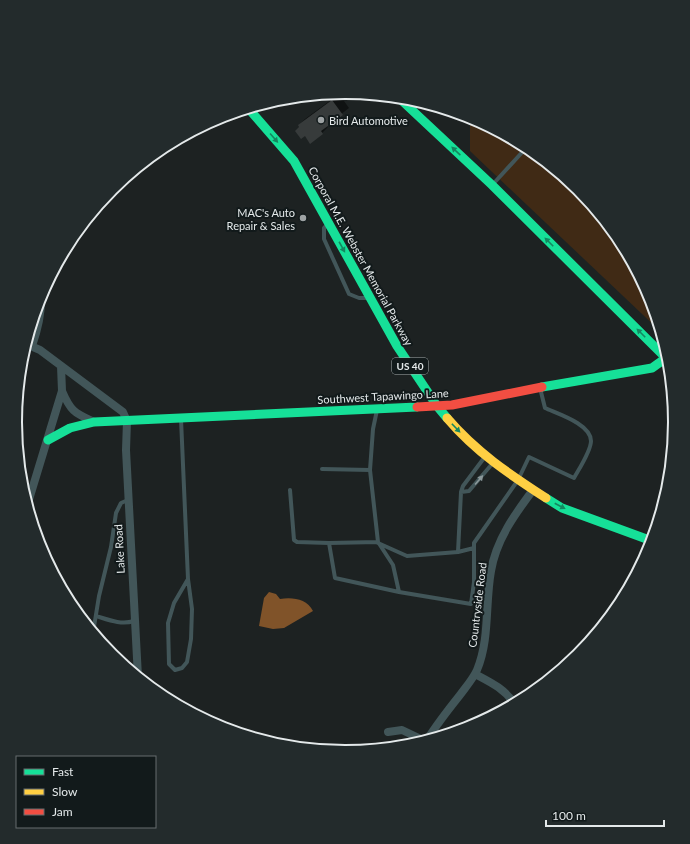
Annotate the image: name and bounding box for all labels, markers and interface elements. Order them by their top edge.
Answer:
place label: Bird Automotive [329,114,408,127]
marker: Bird Automotive [316,115,326,125]
one-way arrow [269,132,278,143]
one-way arrow [451,146,461,156]
street label: Corporal M.E. Webster Memorial Parkway [306,164,416,348]
place label: MAC's Auto Repair & Sales [227,206,295,232]
marker: MAC's Auto Repair & Sales [298,213,308,223]
one-way arrow [544,237,554,246]
one-way arrow [339,242,346,253]
one-way arrow [636,328,646,338]
road number: US 40 [392,358,428,374]
street label: Southwest Tapawingo Lane [317,386,449,406]
one-way arrow [451,423,461,433]
one-way arrow [474,475,483,484]
one-way arrow [554,502,565,509]
street label: Lake Road [111,524,127,574]
street label: Countryside Road [465,562,489,648]
legend [16,756,156,828]
text: Fast [52,764,74,779]
text: Slow [52,784,78,799]
scale bar [546,802,664,828]
text: Jam [52,804,73,819]
text: 100 m [552,808,586,823]

